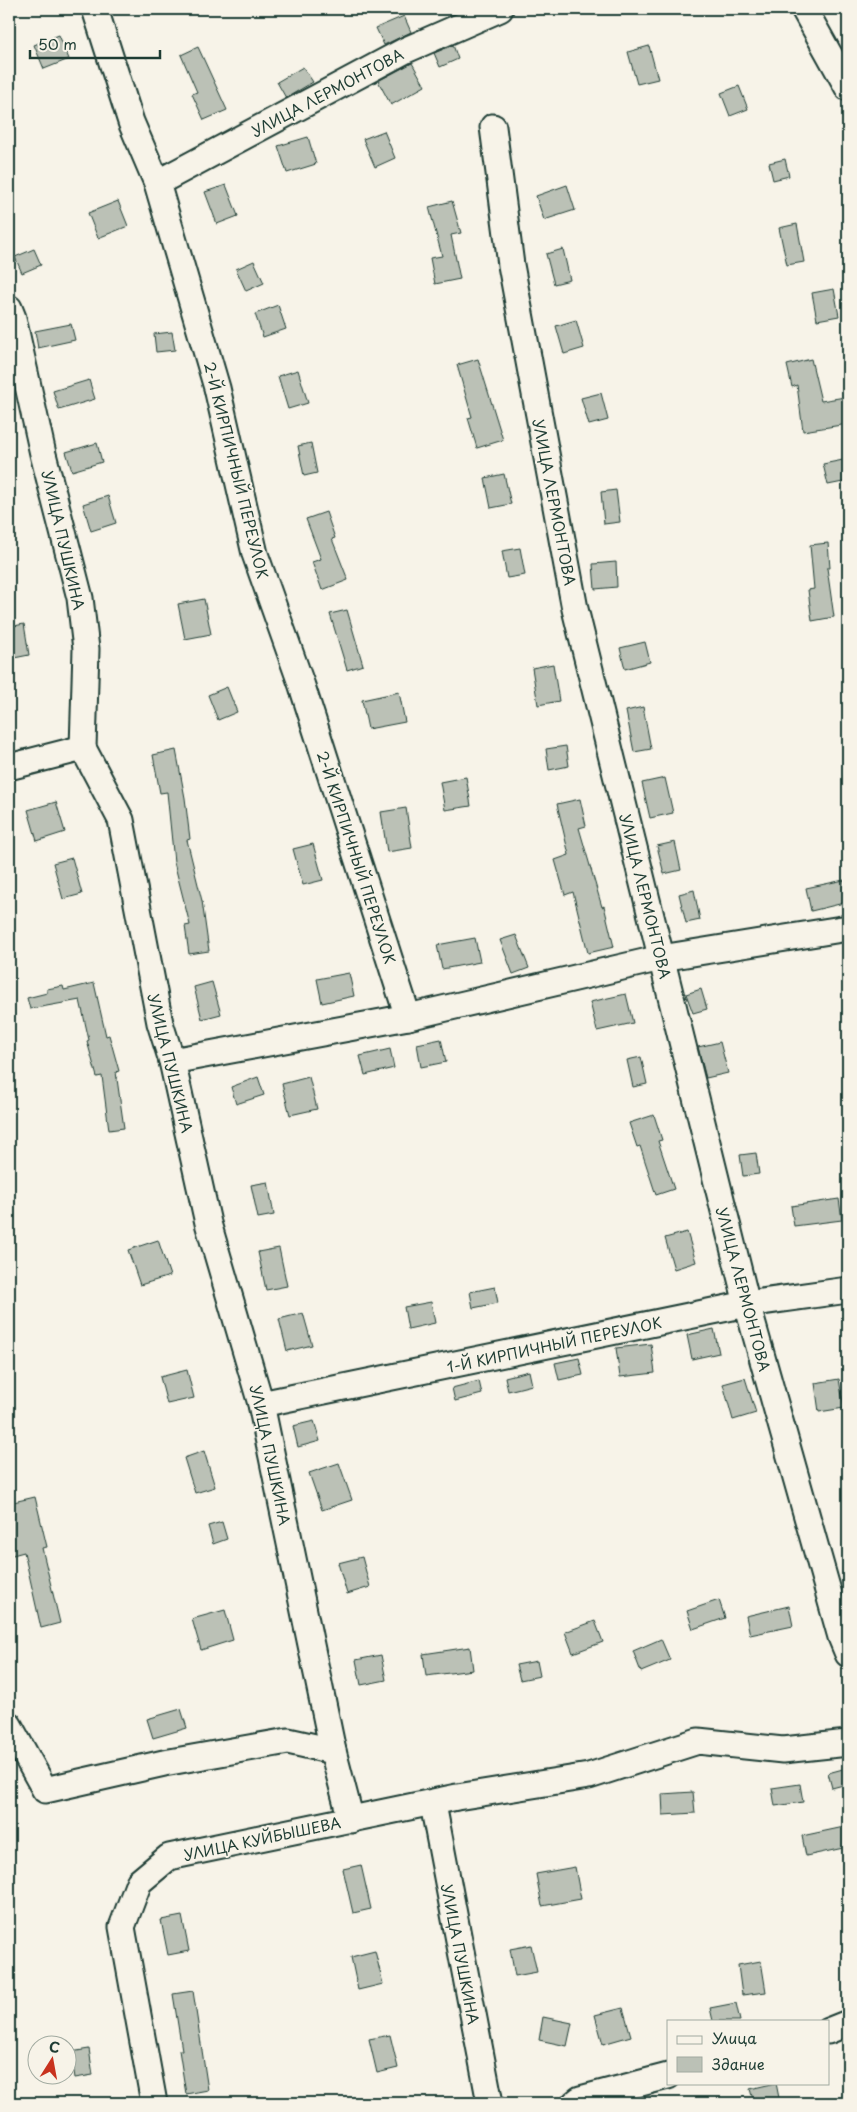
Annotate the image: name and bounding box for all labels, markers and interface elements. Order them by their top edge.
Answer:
scale bar [30,28,160,60]
text: 50 m [38,32,77,55]
street label: УЛИЦА ЛЕРМОНТОВА [247,42,407,142]
street label: 2-Й КИРПИЧНЫЙ ПЕРЕУЛОК [199,359,275,581]
street label: УЛИЦА ЛЕРМОНТОВА [528,417,582,587]
street label: УЛИЦА ПУШКИНА [37,468,91,612]
street label: 2-Й КИРПИЧНЫЙ ПЕРЕУЛОК [312,748,402,967]
street label: УЛИЦА ЛЕРМОНТОВА [614,811,678,981]
street label: УЛИЦА ПУШКИНА [143,991,199,1135]
street label: УЛИЦА ЛЕРМОНТОВА [711,1204,777,1374]
street label: 1-Й КИРПИЧНЫЙ ПЕРЕУЛОК [445,1310,664,1378]
street label: УЛИЦА ПУШКИНА [245,1383,297,1527]
street label: УЛИЦА КУЙБЫШЕВА [181,1810,343,1866]
street label: УЛИЦА ПУШКИНА [436,1882,486,2026]
legend [667,2020,830,2084]
text: Улица [712,2026,757,2049]
north arrow [28,2034,78,2084]
text: С [47,2035,62,2058]
text: Здание [712,2052,765,2075]

